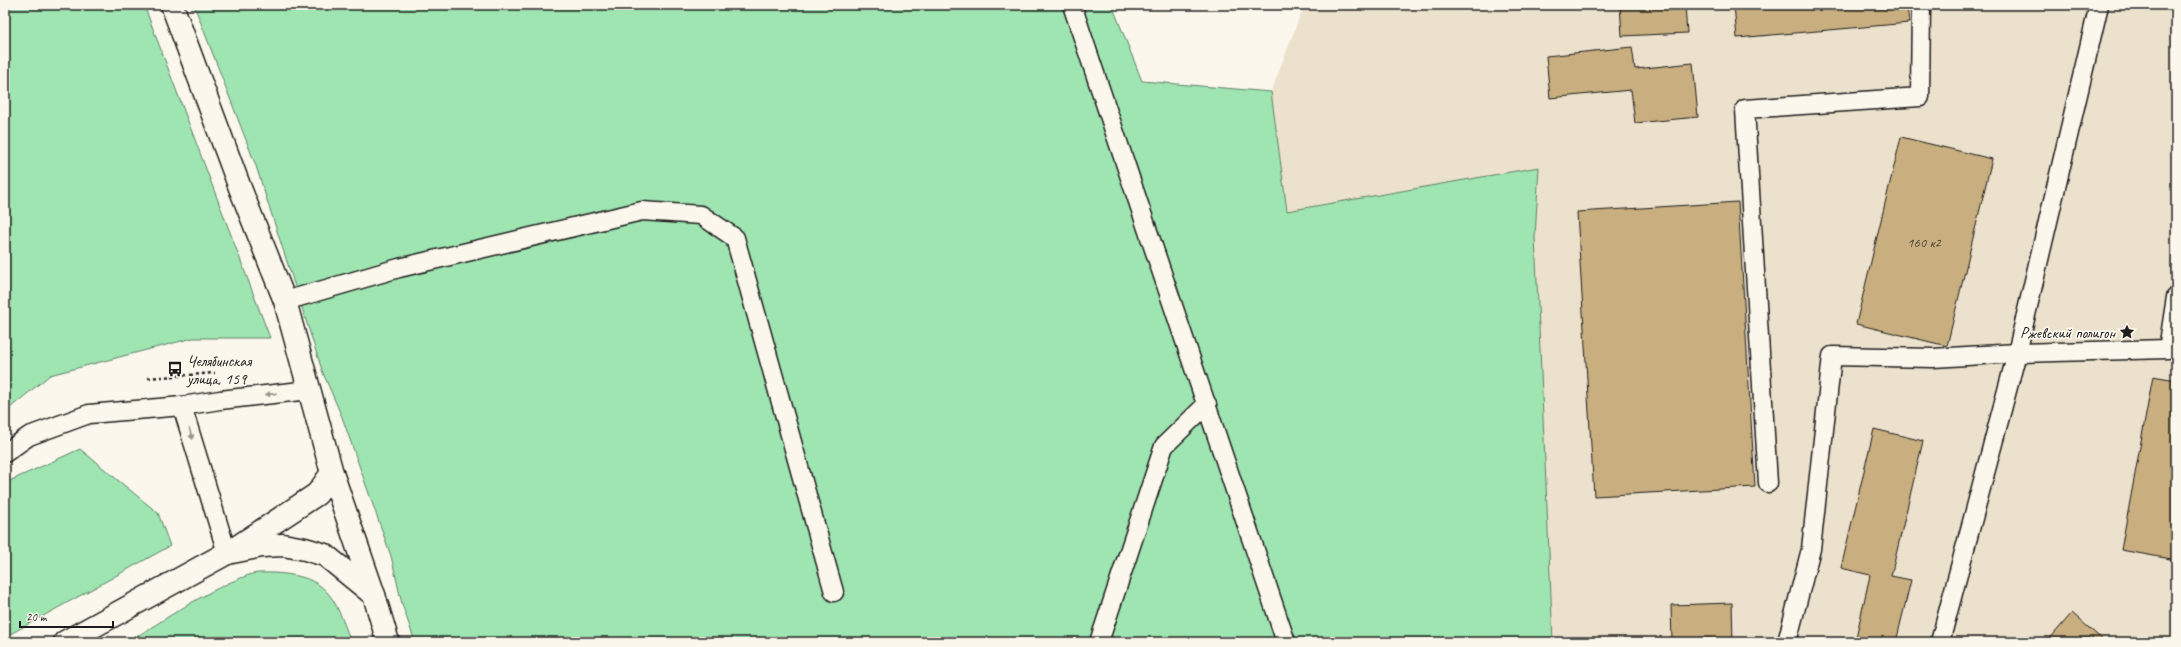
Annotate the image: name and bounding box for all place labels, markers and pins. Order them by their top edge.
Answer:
place label: Ржевский полигон [2020,323,2116,343]
place icon: Ржевский полигон [2118,323,2136,341]
place label: Челябинская улица, 159 [186,351,252,389]
bus stop icon: Челябинская улица, 159 [166,360,184,378]

